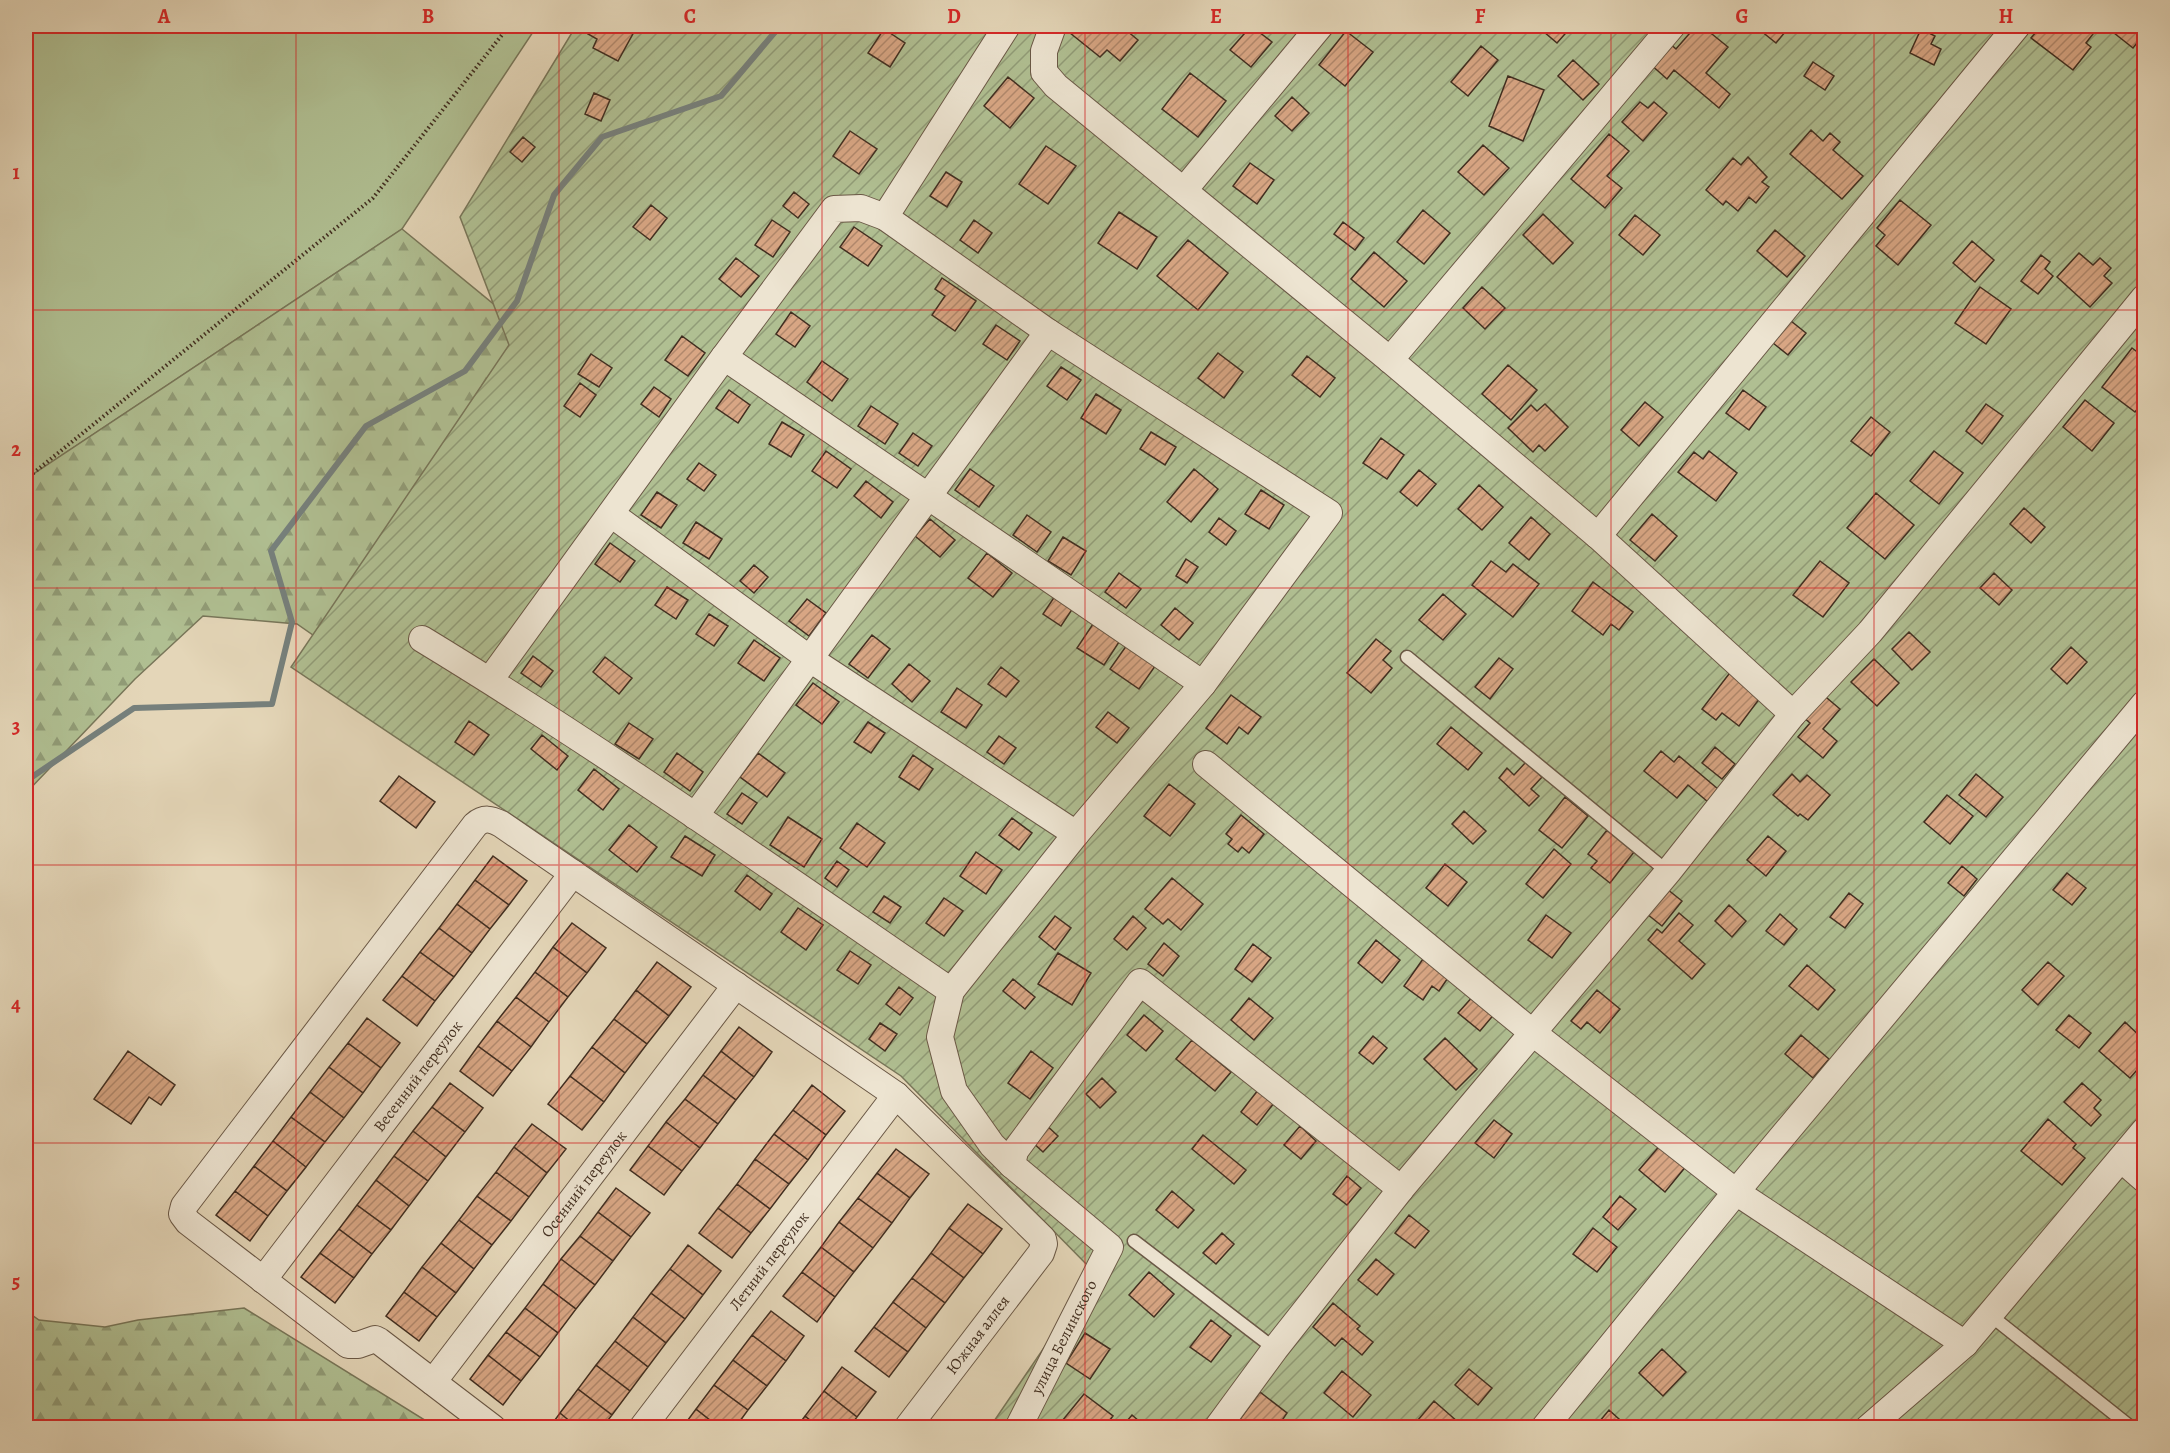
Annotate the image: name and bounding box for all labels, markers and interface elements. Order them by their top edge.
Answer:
text: A [157,3,171,30]
text: B [422,3,434,30]
text: C [684,3,696,30]
text: D [947,3,961,30]
text: E [1210,3,1222,30]
text: F [1475,3,1486,30]
text: G [1735,3,1749,30]
text: H [1999,3,2014,30]
text: 1 [12,159,20,186]
text: 2 [11,436,21,463]
text: 3 [12,713,20,740]
text: 4 [11,991,21,1018]
street label: Весенний переулок [368,1016,468,1137]
street label: Осенний переулок [536,1126,632,1242]
street label: Летний переулок [724,1207,814,1315]
text: 5 [12,1268,20,1295]
street label: улица Белинского [1026,1276,1102,1399]
street label: Южная аллея [941,1291,1015,1379]

